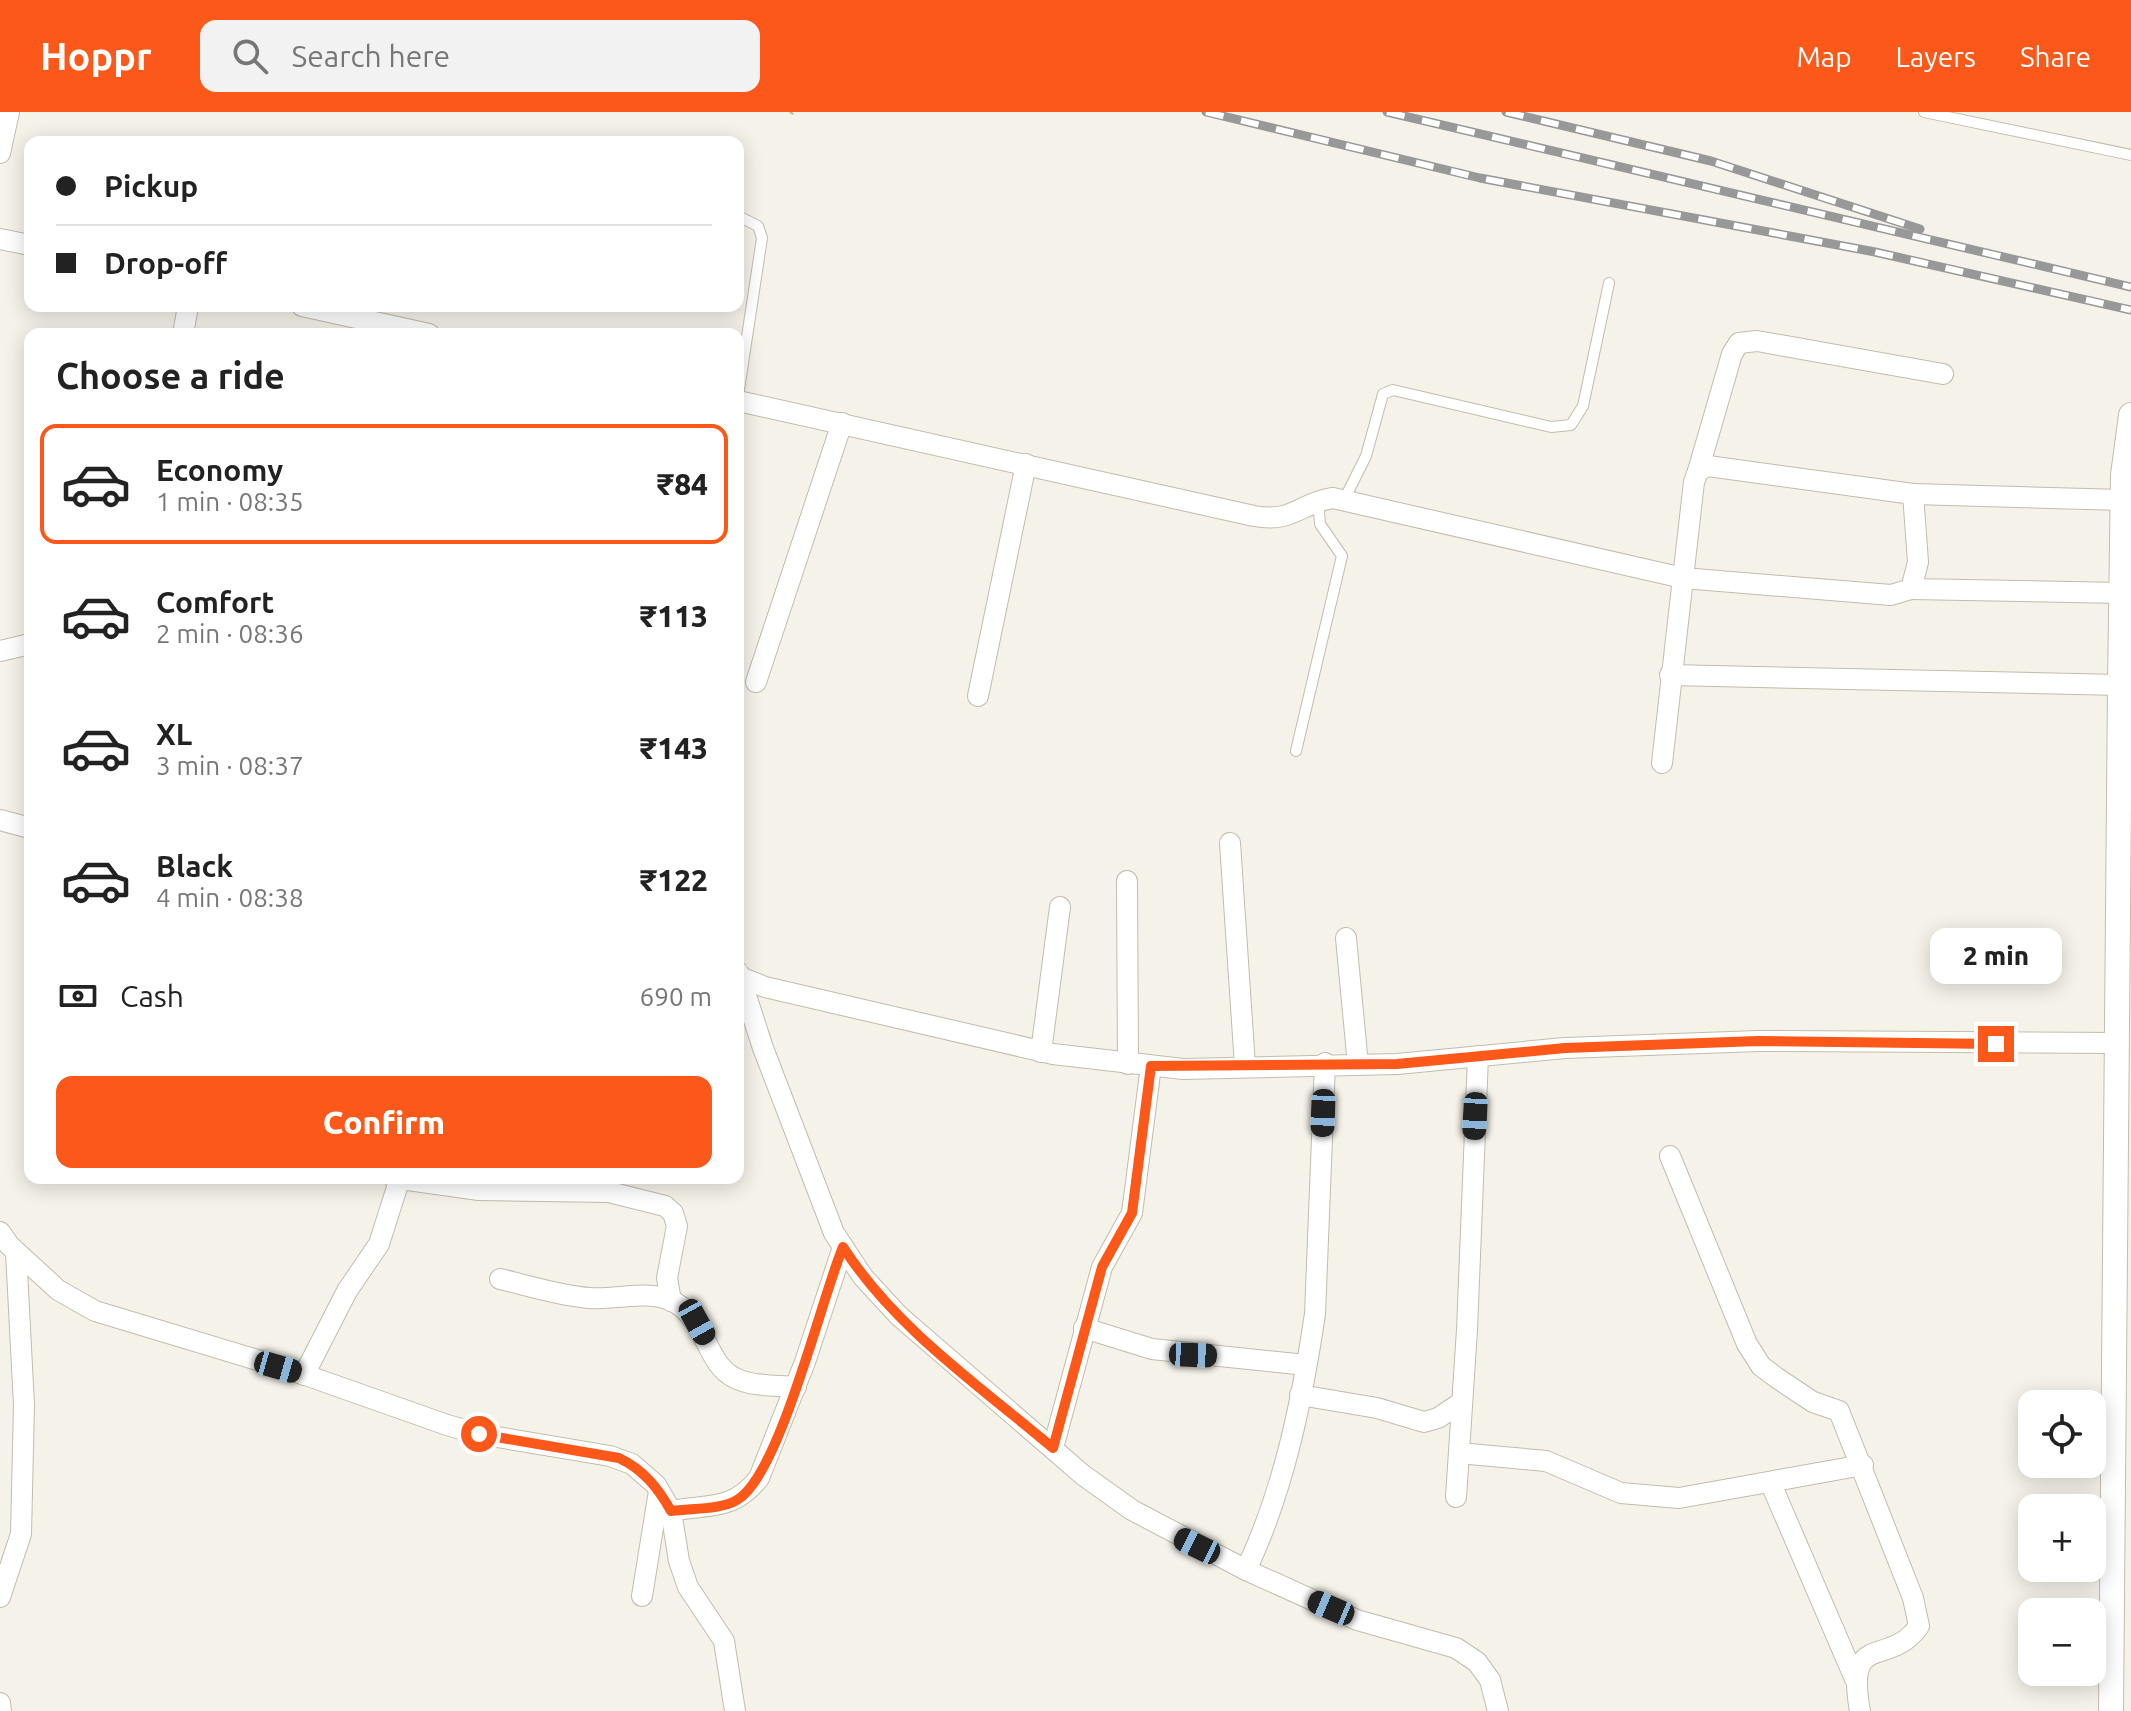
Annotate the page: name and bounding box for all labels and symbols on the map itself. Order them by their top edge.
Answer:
callout: 2 min [1930,928,2062,984]
route end [1978,1026,2014,1062]
car [1310,1089,1336,1137]
car [1462,1091,1488,1141]
car [675,1295,719,1349]
car [1169,1342,1217,1368]
car [252,1349,304,1385]
route start [461,1416,497,1452]
car [1170,1525,1224,1567]
car [1304,1588,1358,1628]

